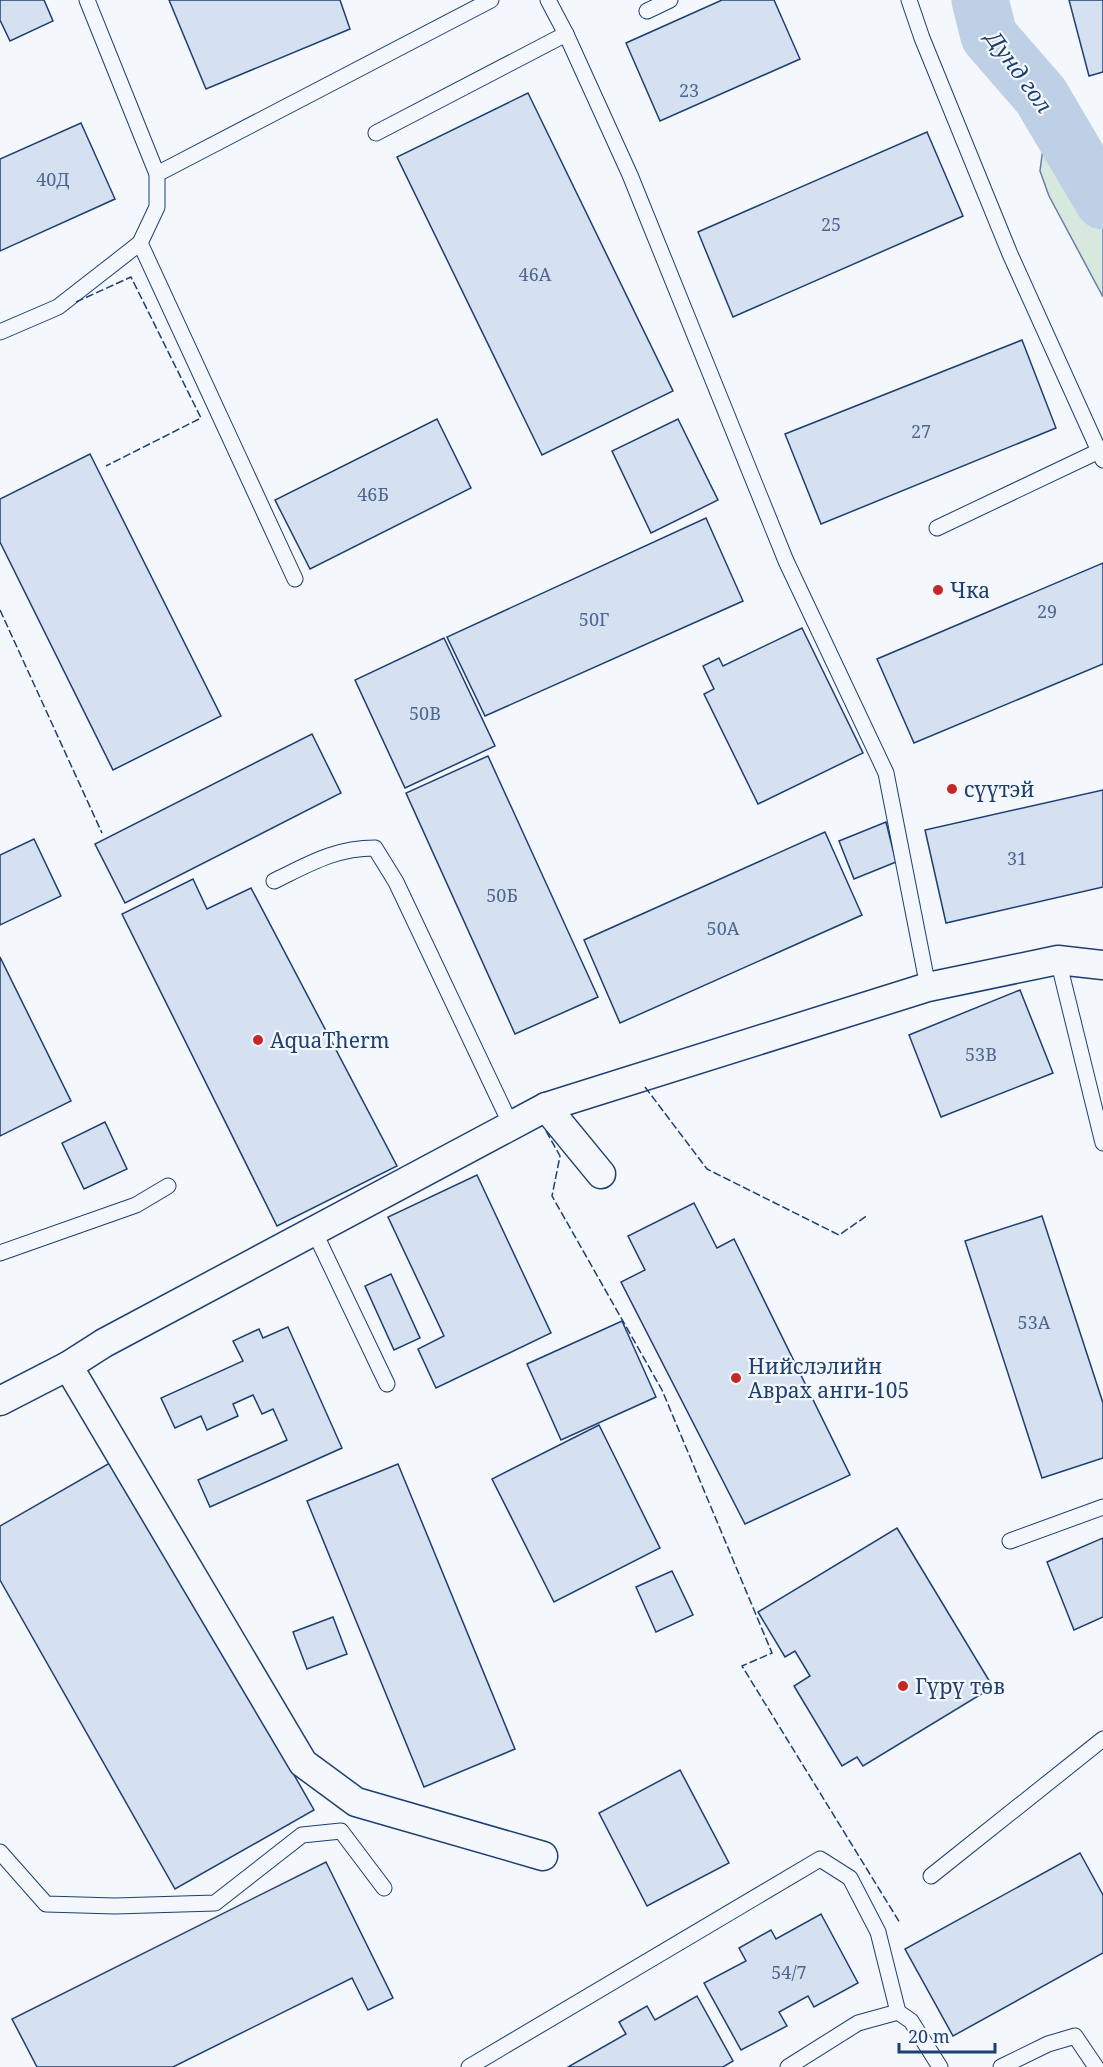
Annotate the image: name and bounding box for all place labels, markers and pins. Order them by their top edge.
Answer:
place label: Чка [950,576,990,604]
marker: Чка [931,583,945,597]
place label: сүүтэй [964,775,1034,803]
marker: сүүтэй [945,782,959,796]
place label: AquaTherm [270,1026,390,1054]
marker: AquaTherm [251,1033,265,1047]
place label: Нийслэлийн Аврах анги-105 [748,1352,909,1404]
marker: Нийслэлийн Аврах анги-105 [729,1371,743,1385]
place label: Гүрү төв [915,1672,1005,1700]
marker: Гүрү төв [896,1679,910,1693]

